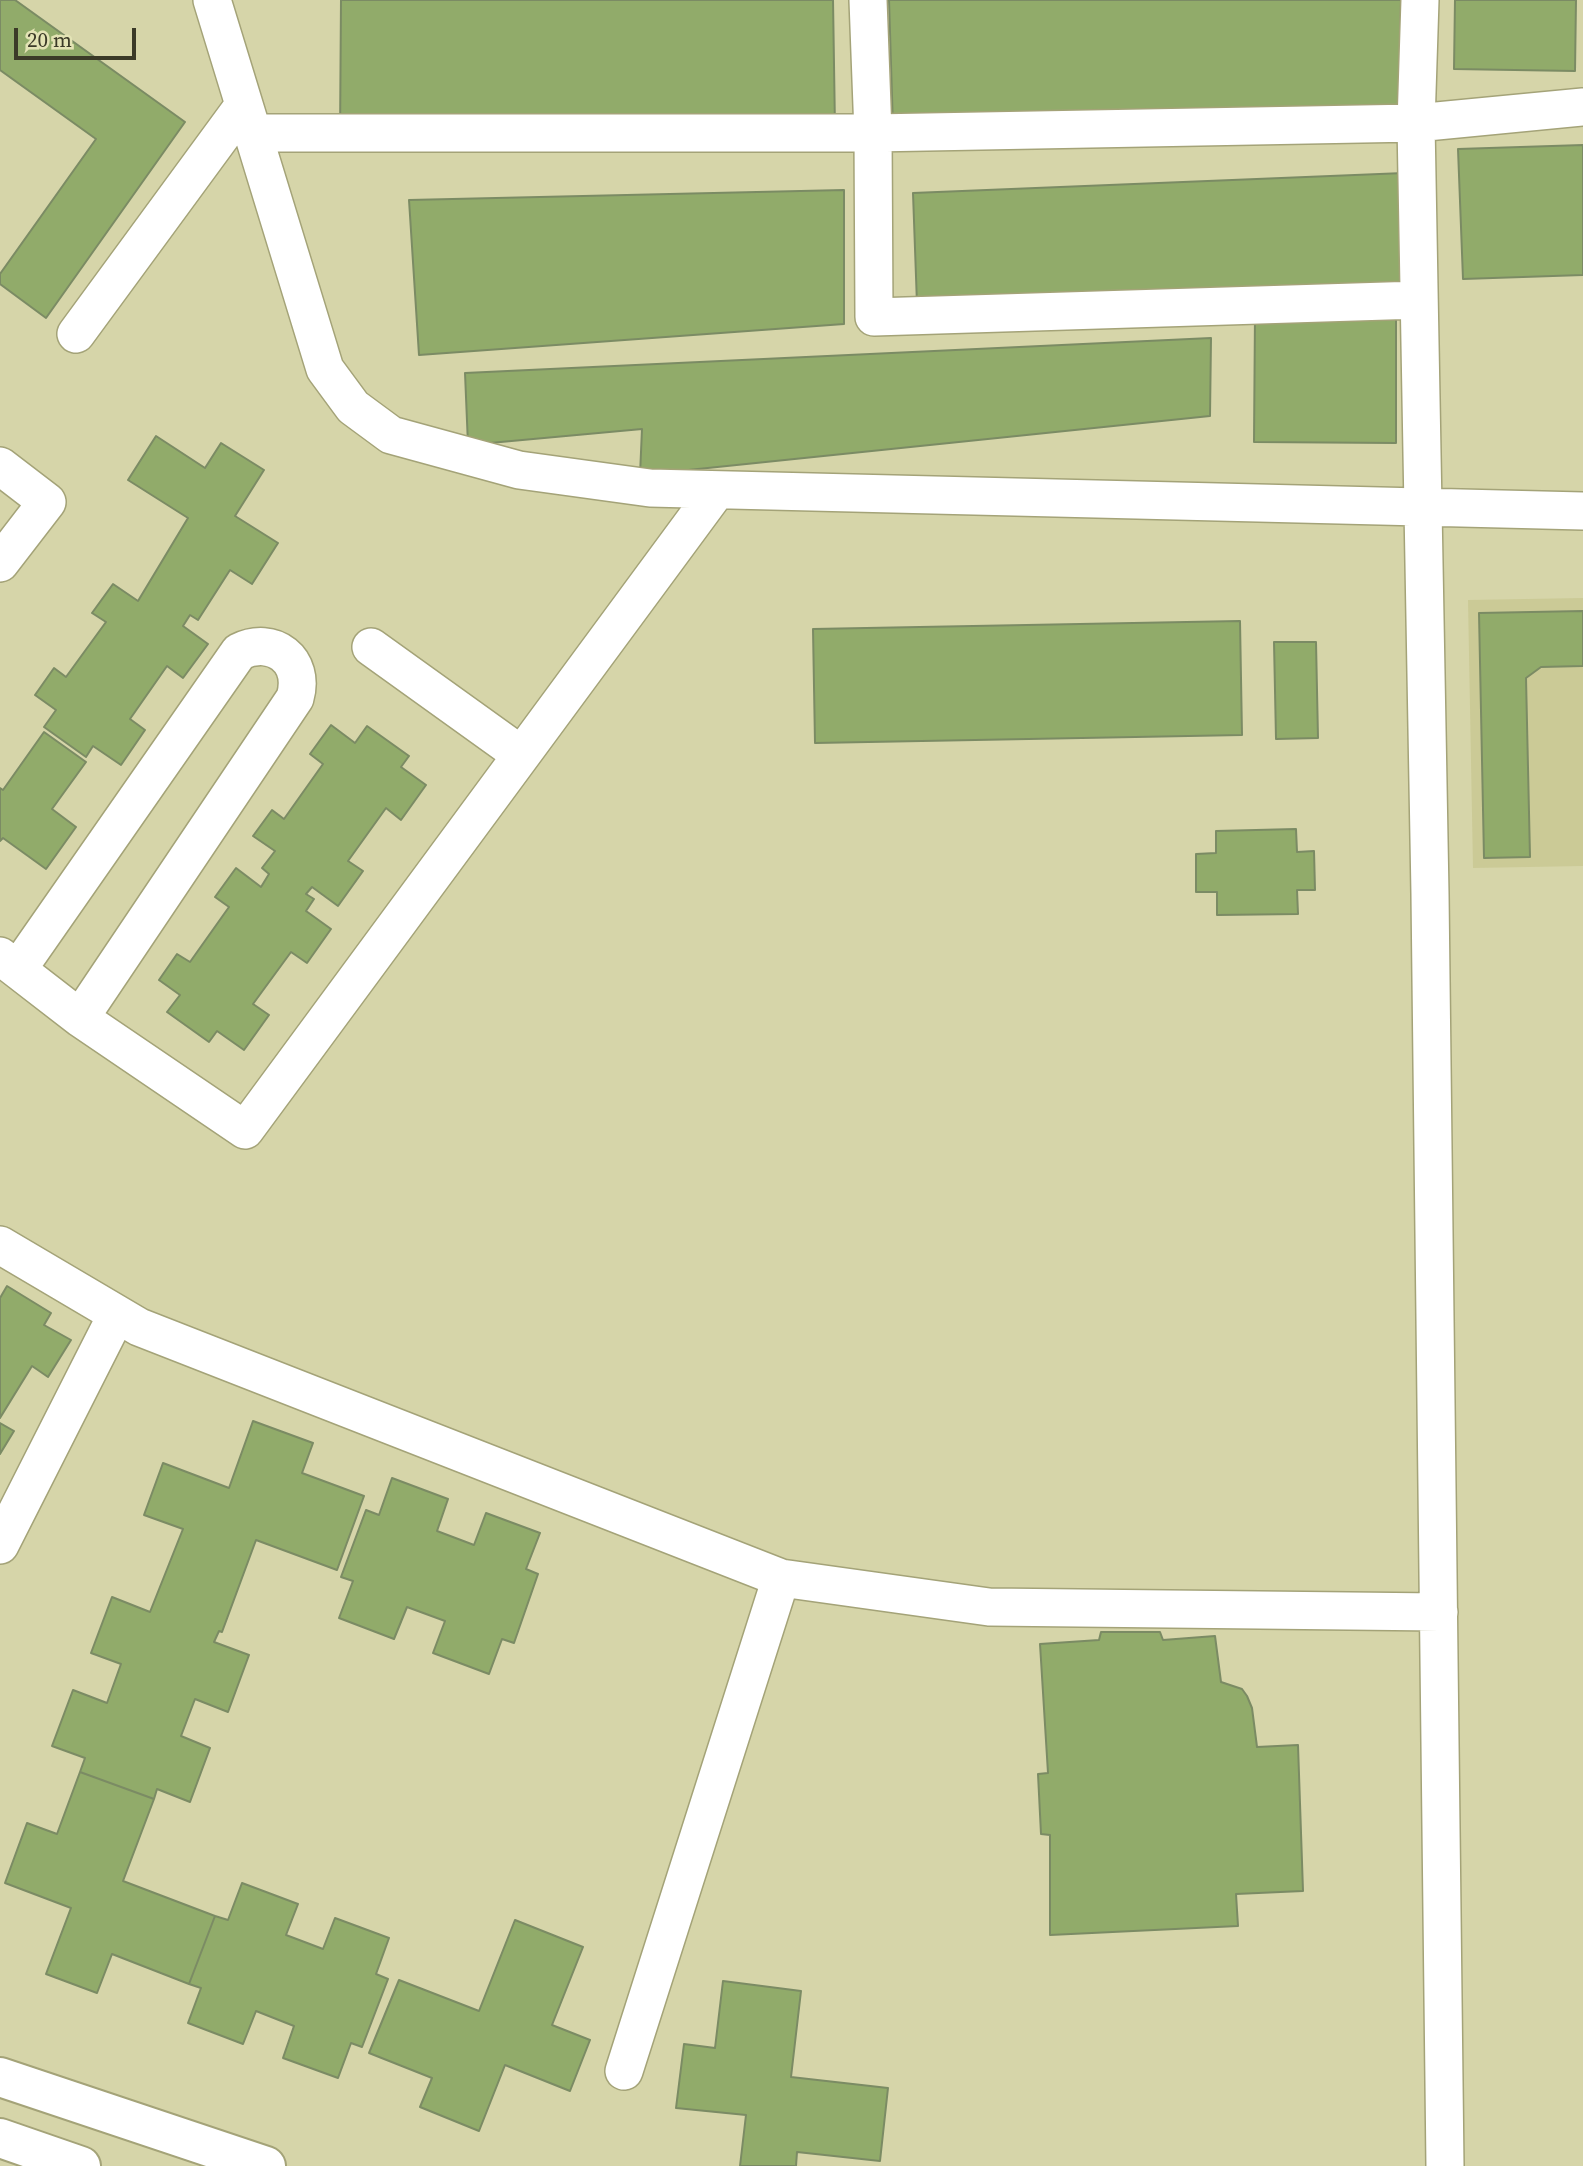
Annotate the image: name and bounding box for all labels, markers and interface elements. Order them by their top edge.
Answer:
scale bar [18,14,140,58]
text: 20 m [27,25,72,54]

